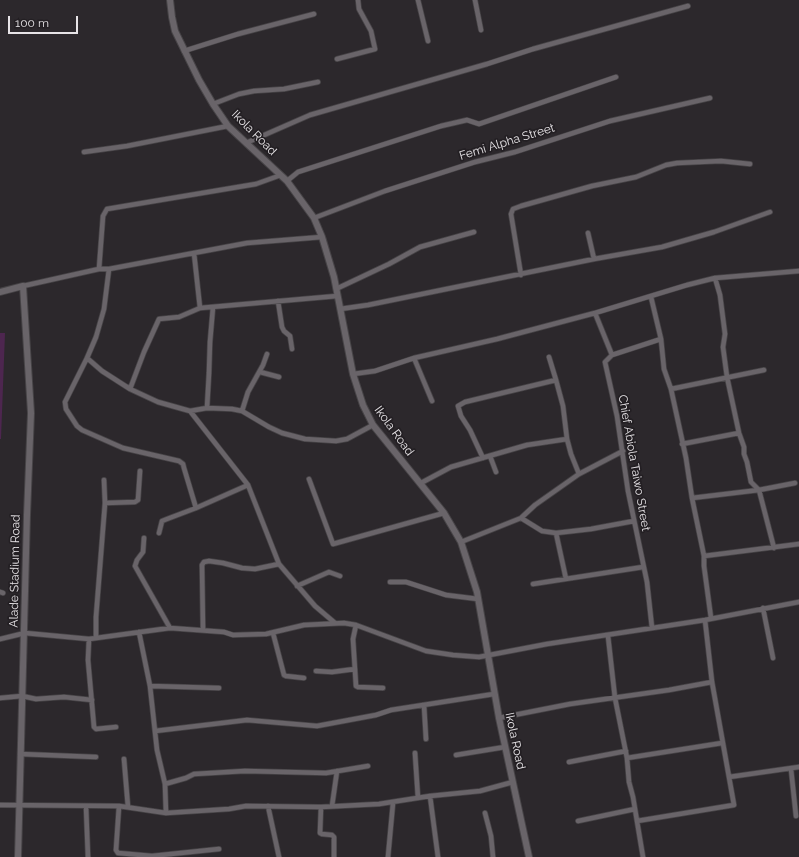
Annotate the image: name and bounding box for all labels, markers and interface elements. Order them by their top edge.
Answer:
scale bar [10,8,80,34]
text: 100 m [15,16,49,30]
street label: Ikola Road [228,107,280,159]
street label: Femi Alpha Street [458,121,556,163]
street label: Chief Abiola Taiwo Street [615,394,653,532]
street label: Ikola Road [371,403,417,459]
street label: Alade Stadium Road [7,514,23,628]
street label: Ikola Road [502,711,528,771]

